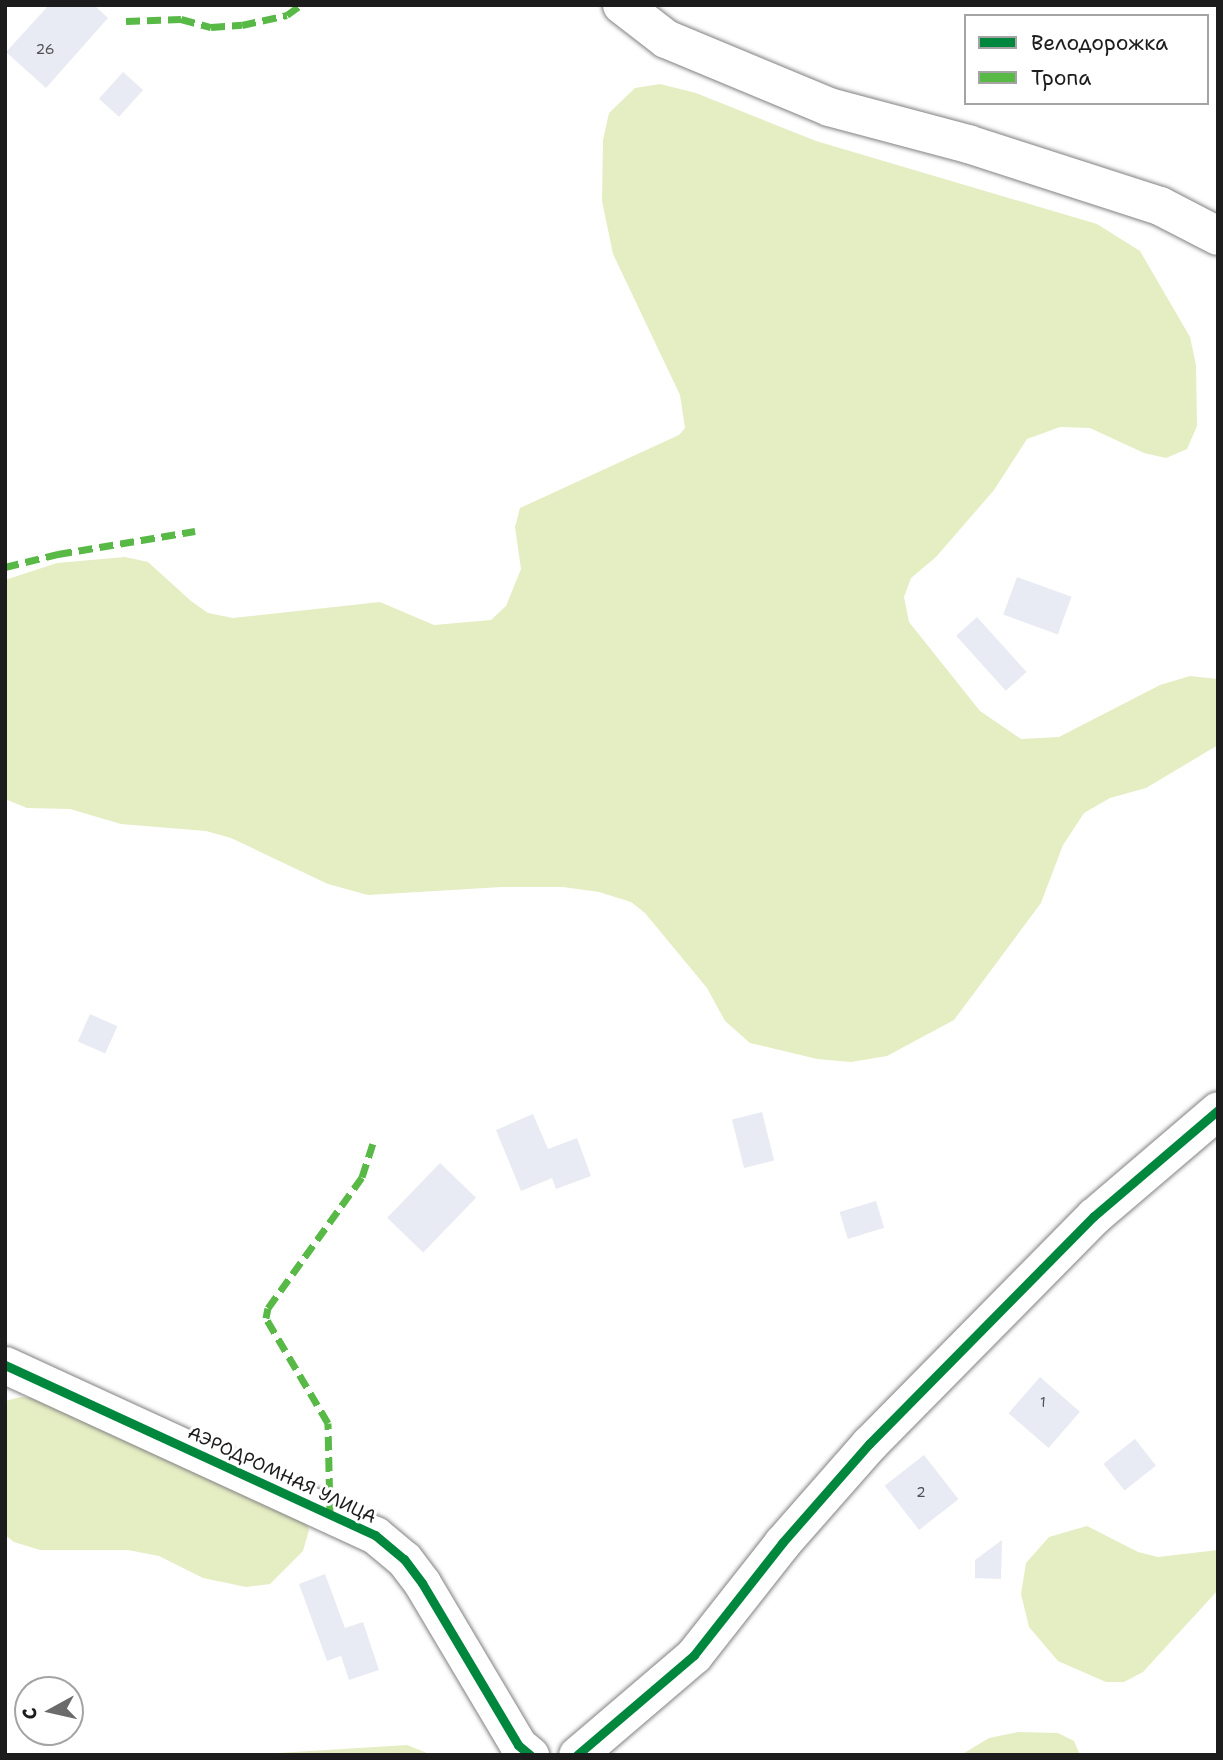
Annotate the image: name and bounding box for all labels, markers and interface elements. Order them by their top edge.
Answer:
legend [964,14,1209,105]
text: Велодорожка [1031,29,1168,57]
house number: 26 [36,41,54,57]
text: Тропа [1031,64,1091,92]
house number: 1 [1040,1394,1046,1410]
street label: АЭРОДРОМНАЯ УЛИЦА [184,1422,380,1528]
house number: 2 [916,1484,926,1500]
north arrow [14,1676,84,1746]
text: С [17,1706,43,1721]

